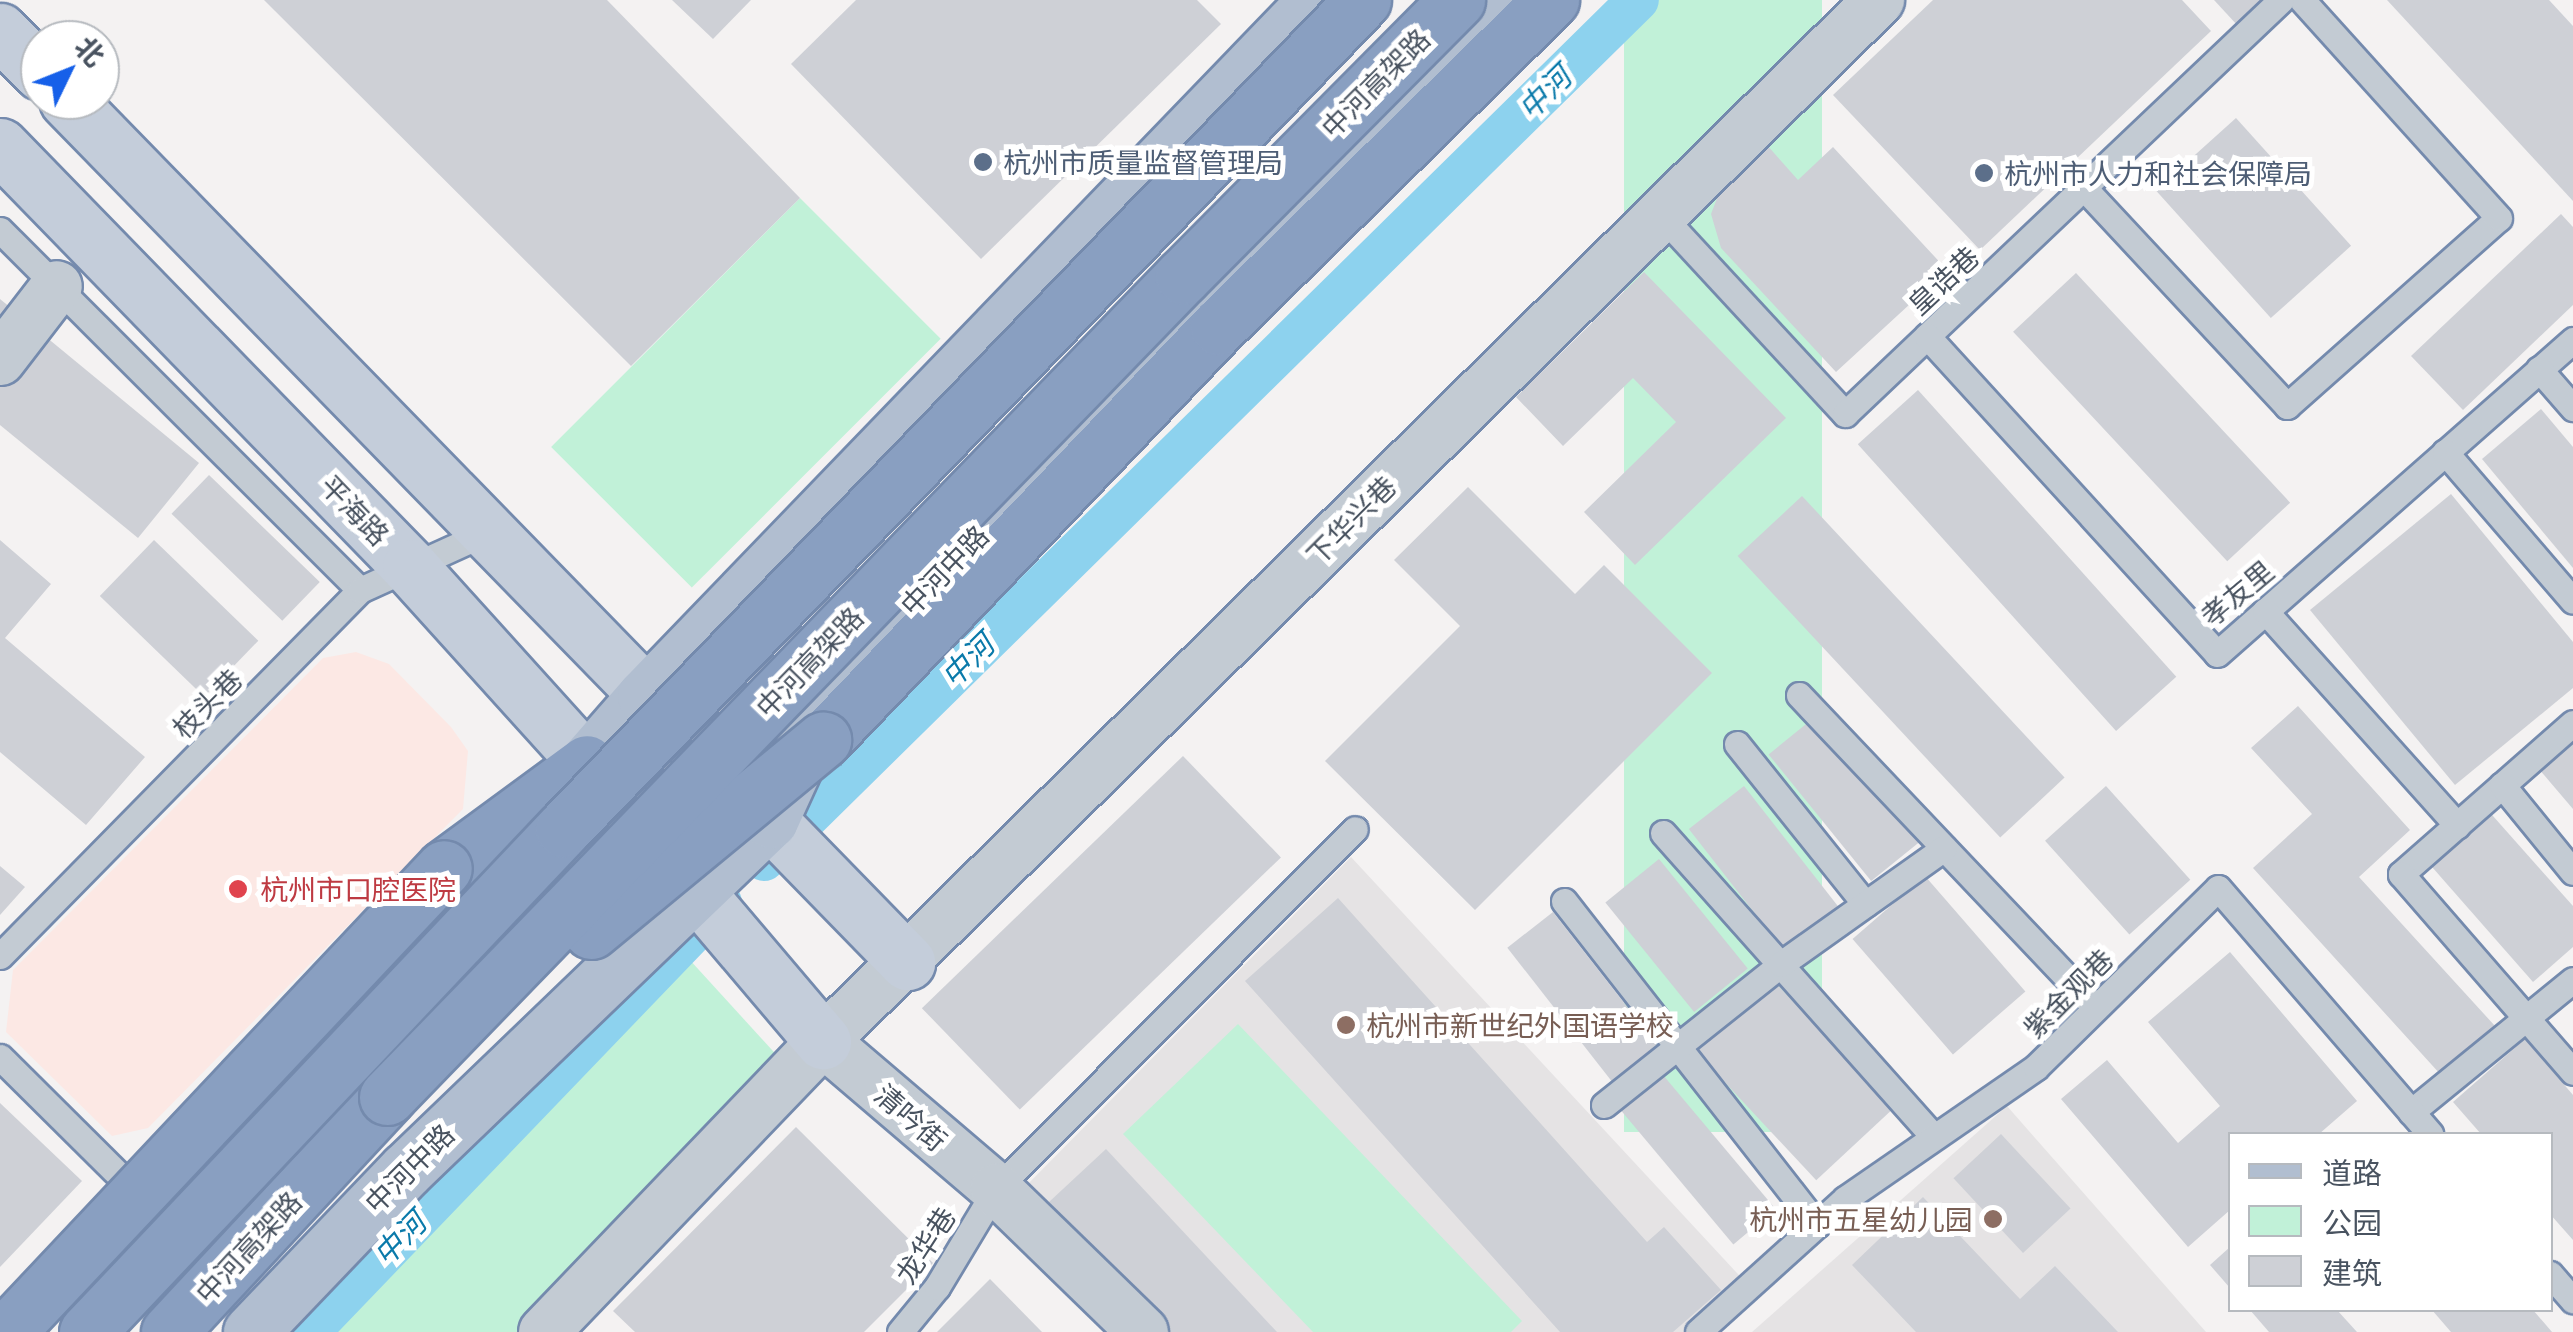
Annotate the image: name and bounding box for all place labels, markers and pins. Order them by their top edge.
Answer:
place label: 杭州市质量监督管理局 [1003,145,1283,179]
marker: 杭州市质量监督管理局 [972,151,994,173]
place label: 杭州市人力和社会保障局 [2004,156,2312,190]
marker: 杭州市人力和社会保障局 [1973,162,1995,184]
place label: 杭州市口腔医院 [260,872,456,906]
marker: 杭州市口腔医院 [225,876,251,902]
place label: 杭州市新世纪外国语学校 [1366,1008,1674,1042]
marker: 杭州市新世纪外国语学校 [1335,1014,1357,1036]
place label: 杭州市五星幼儿园 [1749,1202,1973,1236]
marker: 杭州市五星幼儿园 [1982,1208,2004,1230]

